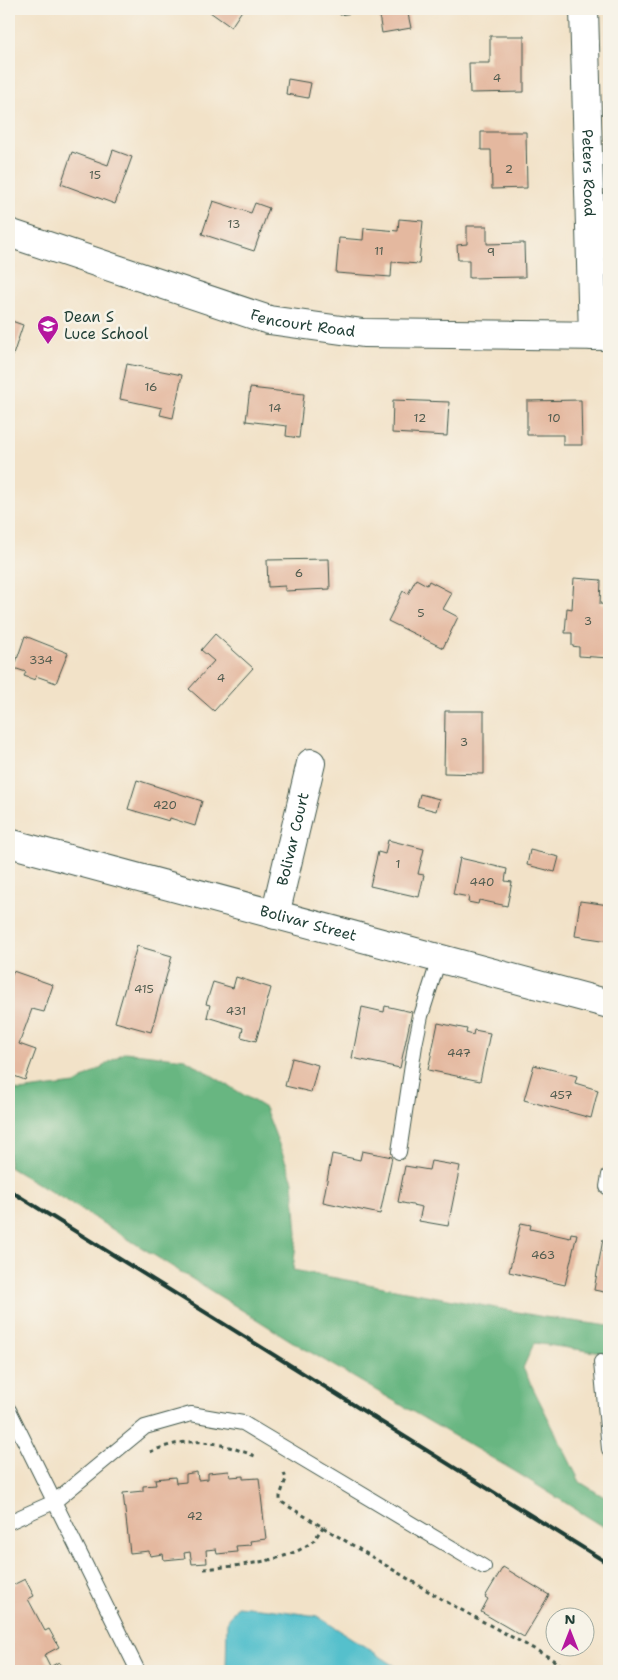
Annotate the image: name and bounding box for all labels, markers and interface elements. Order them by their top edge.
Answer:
house number: 4 [493,70,501,86]
street label: Peters Road [577,129,600,217]
house number: 2 [505,161,513,177]
house number: 15 [89,167,101,183]
house number: 13 [228,216,240,232]
house number: 11 [374,243,384,259]
house number: 9 [487,244,495,260]
street label: Fencourt Road [248,304,357,342]
place label: Dean S Luce School [64,307,149,344]
school or university icon: Dean S Luce School [36,314,60,345]
house number: 16 [144,379,158,395]
house number: 14 [269,400,281,416]
house number: 12 [414,410,426,426]
house number: 10 [547,410,561,426]
house number: 6 [295,565,303,581]
house number: 5 [417,605,425,621]
house number: 3 [584,613,592,629]
house number: 334 [29,652,53,668]
house number: 4 [217,670,225,686]
house number: 3 [460,734,468,750]
street label: Bolivar Court [272,790,314,888]
house number: 420 [153,797,177,813]
house number: 1 [395,856,401,872]
house number: 440 [470,874,494,890]
street label: Bolivar Street [258,901,359,946]
house number: 415 [134,981,154,997]
house number: 431 [226,1003,246,1019]
house number: 447 [447,1045,471,1061]
house number: 457 [549,1087,573,1103]
house number: 463 [531,1247,555,1263]
house number: 42 [187,1508,203,1524]
north arrow [546,1608,596,1658]
text: N [564,1610,576,1628]

